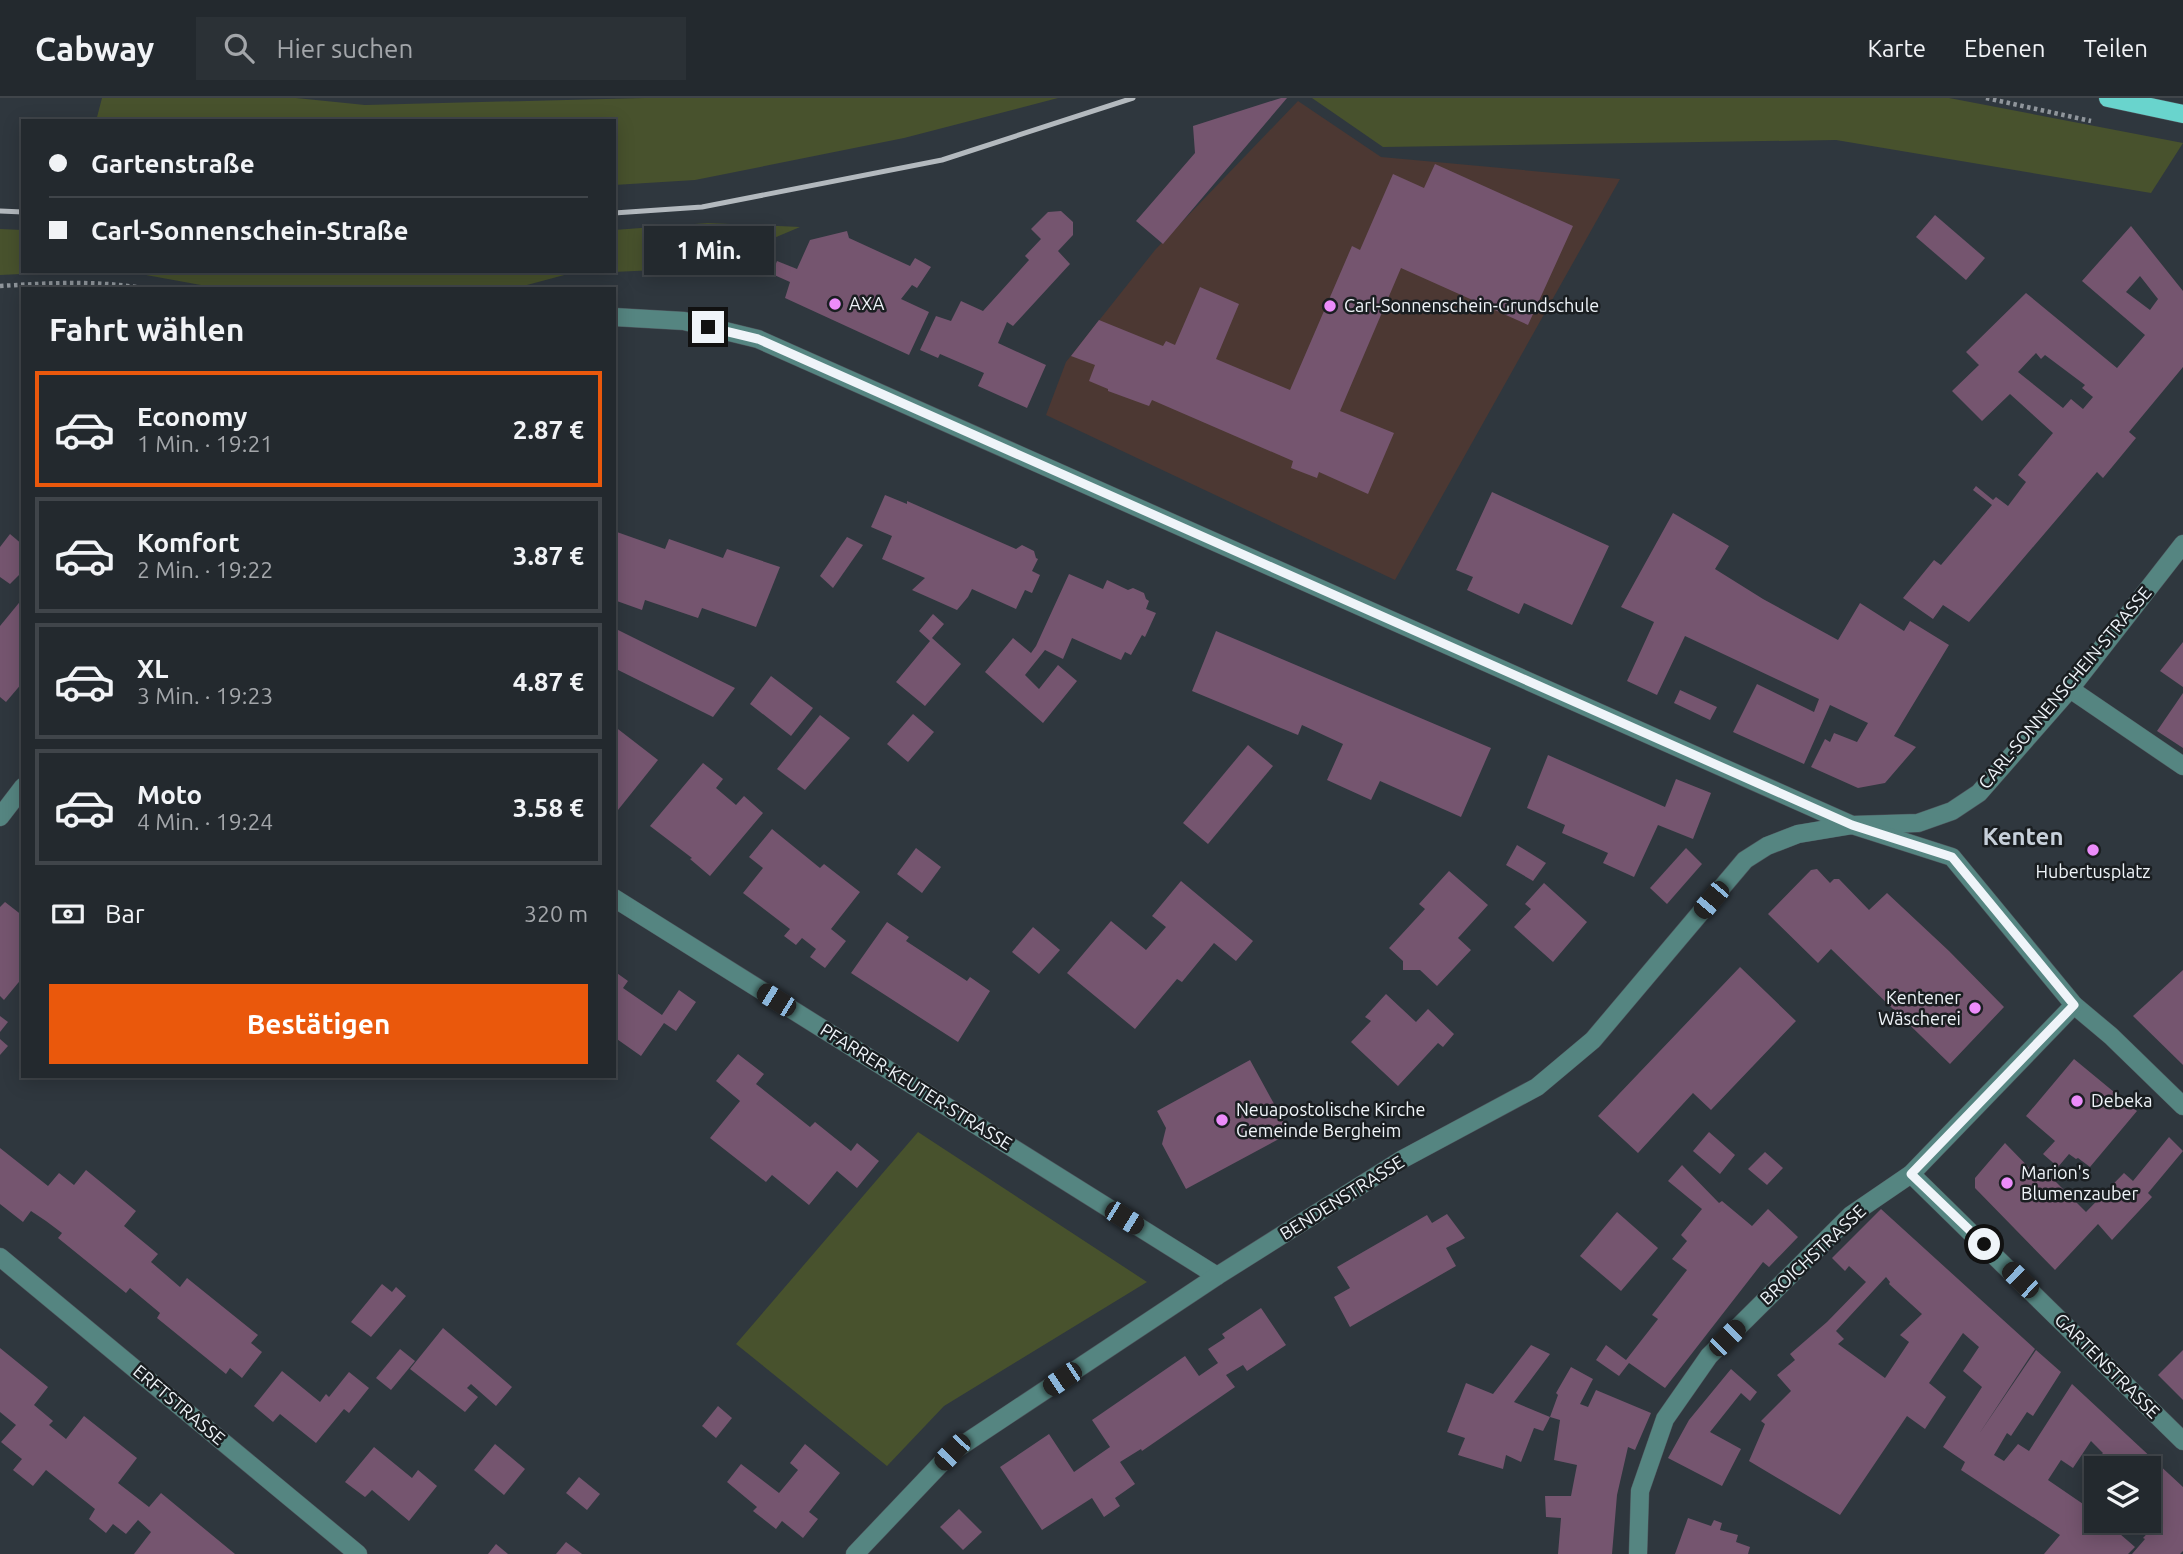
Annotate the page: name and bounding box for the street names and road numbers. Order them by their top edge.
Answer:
street label: CARL-SONNENSCHEIN-STRASSE [1974,582,2155,792]
street label: PFARRER-KEUTER-STRASSE [817,1019,1016,1153]
street label: BENDENSTRASSE [1276,1151,1407,1243]
street label: BROICHSTRASSE [1755,1200,1869,1308]
street label: GARTENSTRASSE [2051,1309,2164,1422]
street label: ERFTSTRASSE [130,1360,229,1448]

